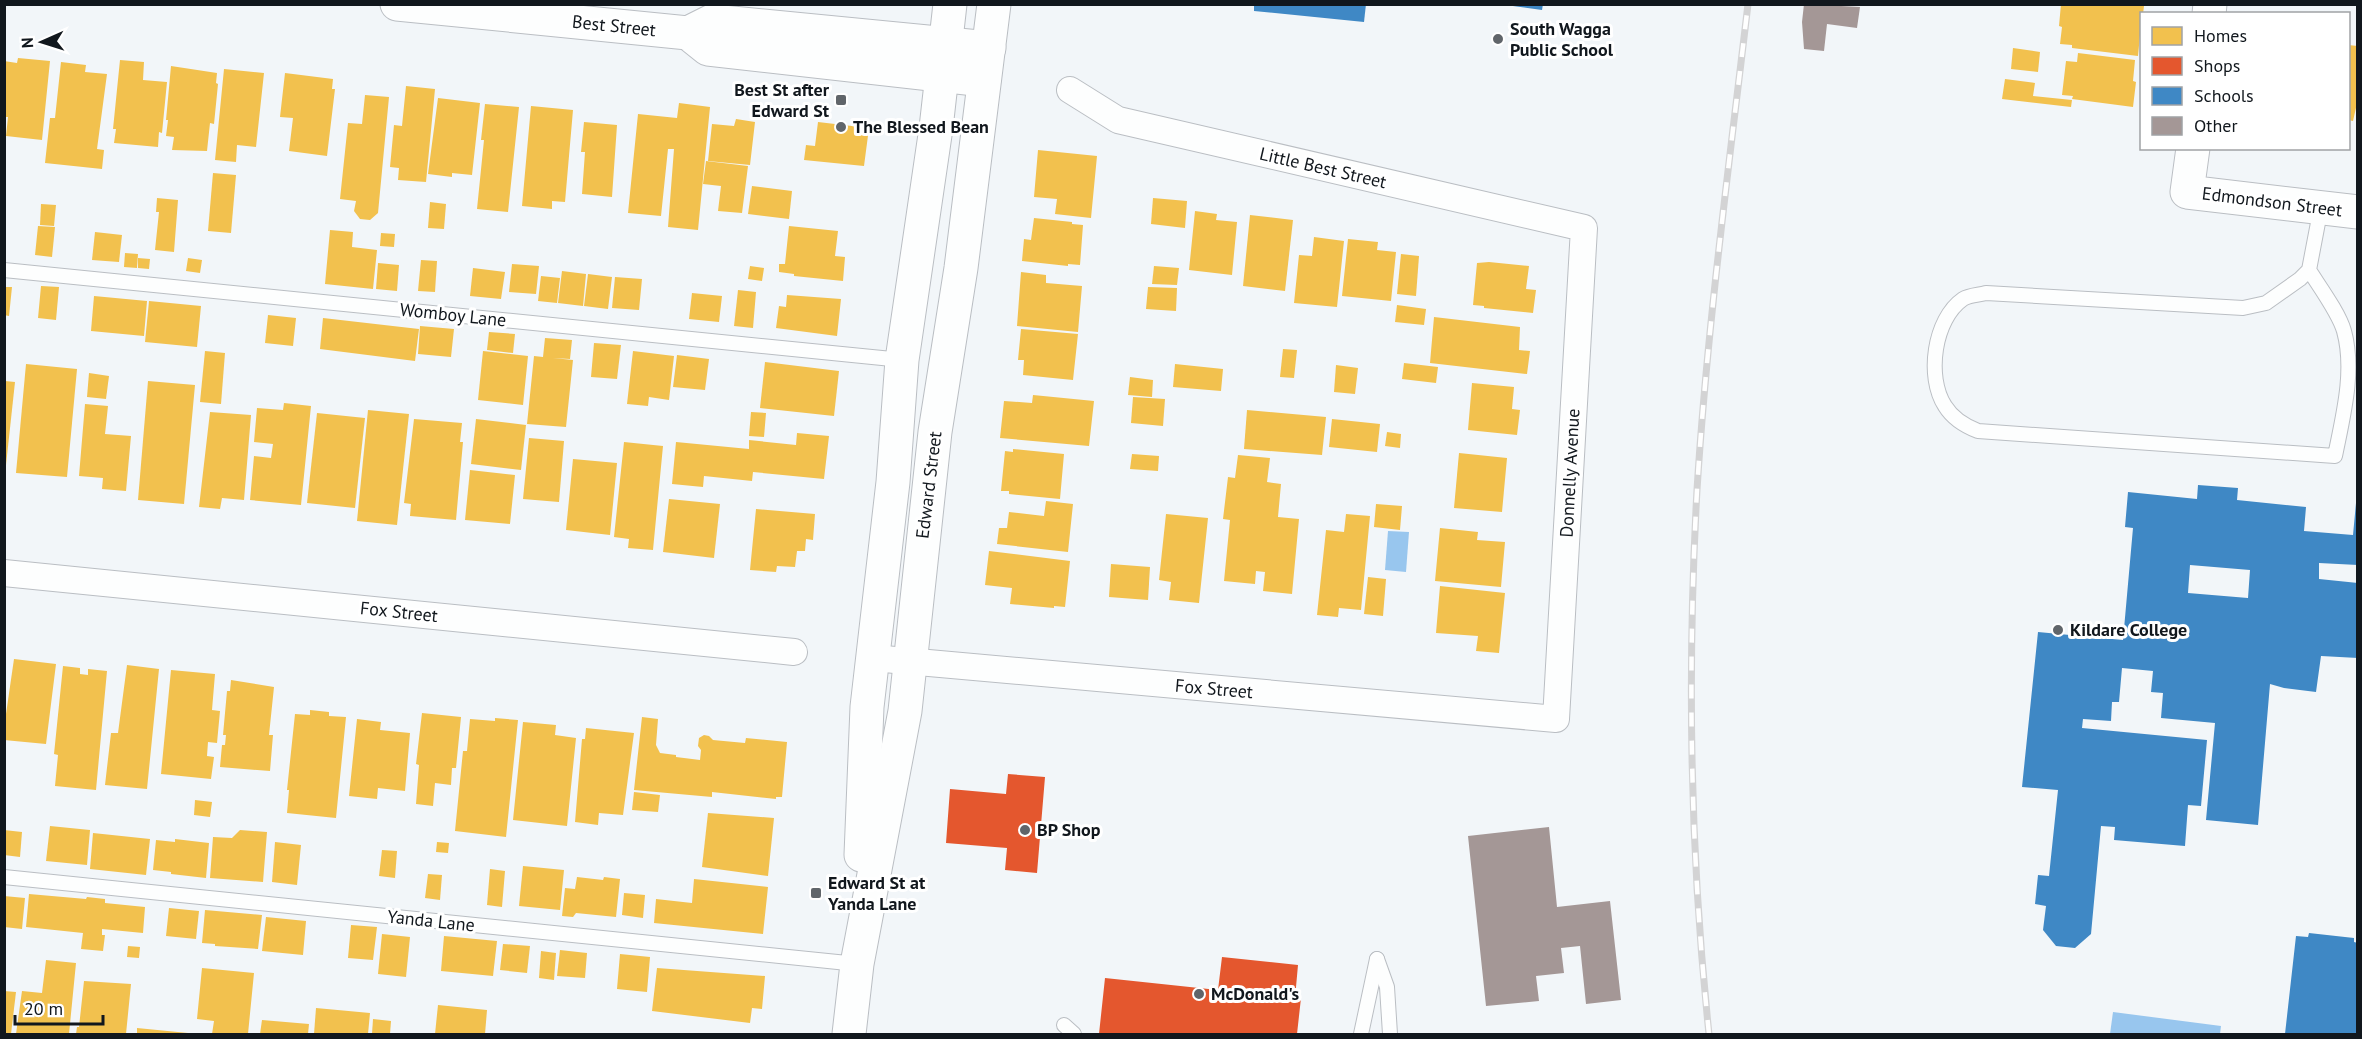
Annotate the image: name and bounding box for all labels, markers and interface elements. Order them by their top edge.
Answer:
street label: Best Street [571,10,657,41]
north arrow [12,12,72,72]
legend [2140,12,2350,150]
place label: South Wagga Public School [1510,17,1614,61]
text: Homes [2194,24,2247,47]
marker: South Wagga Public School [1491,32,1505,46]
text: N [17,37,37,49]
text: Shops [2194,54,2240,77]
place label: Best St after Edward St [734,78,830,122]
text: Schools [2194,84,2254,107]
marker: Best St after Edward St [834,93,848,107]
text: Other [2194,114,2238,137]
place label: The Blessed Bean [853,115,989,138]
marker: The Blessed Bean [834,120,848,134]
street label: Little Best Street [1257,142,1389,193]
street label: Edmondson Street [2201,181,2343,222]
street label: Womboy Lane [399,297,507,332]
street label: Donnelly Avenue [1555,408,1584,538]
street label: Edward Street [911,430,947,540]
street label: Fox Street [359,596,439,627]
place label: Kildare College [2070,618,2187,641]
marker: Kildare College [2051,623,2065,637]
street label: Fox Street [1174,674,1254,703]
place label: BP Shop [1037,818,1101,841]
marker: BP Shop [1018,823,1032,837]
place label: Edward St at Yanda Lane [827,871,926,915]
marker: Edward St at Yanda Lane [809,886,823,900]
street label: Yanda Lane [386,904,476,937]
place label: McDonald's [1211,982,1299,1005]
marker: McDonald's [1192,987,1206,1001]
scale bar [15,988,104,1026]
text: 20 m [24,997,63,1020]

